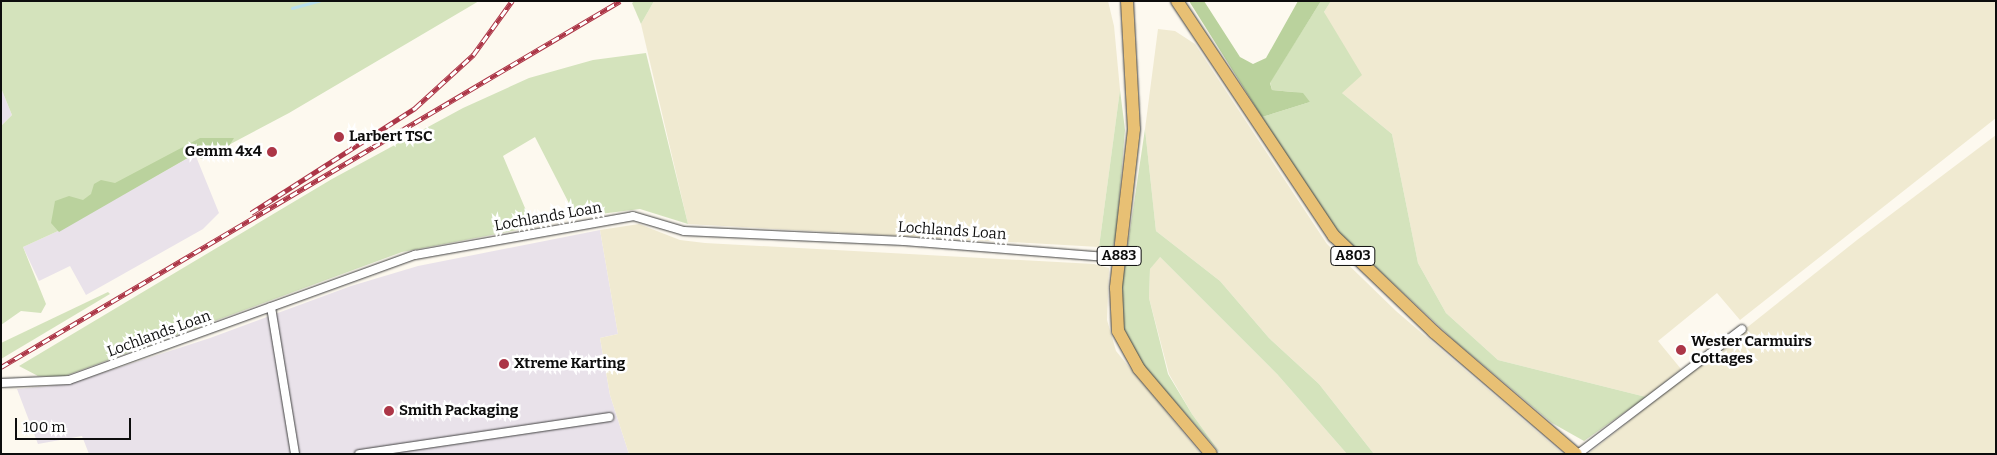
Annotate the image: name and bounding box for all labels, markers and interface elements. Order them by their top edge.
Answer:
place label: Larbert TSC [349,128,433,146]
marker: Larbert TSC [333,131,345,143]
place label: Gemm 4x4 [185,143,262,161]
marker: Gemm 4x4 [266,146,278,158]
street label: Lochlands Loan [493,199,603,235]
street label: Lochlands Loan [897,218,1007,244]
road number: A883 [1096,245,1142,268]
road number: A803 [1329,245,1377,268]
street label: Lochlands Loan [105,307,213,361]
place label: Wester Carmuirs Cottages [1691,332,1812,367]
marker: Wester Carmuirs Cottages [1675,344,1687,356]
place label: Xtreme Karting [514,355,625,373]
marker: Xtreme Karting [498,358,510,370]
place label: Smith Packaging [399,402,518,420]
marker: Smith Packaging [383,405,395,417]
scale bar [18,408,134,440]
text: 100 m [23,418,66,436]

